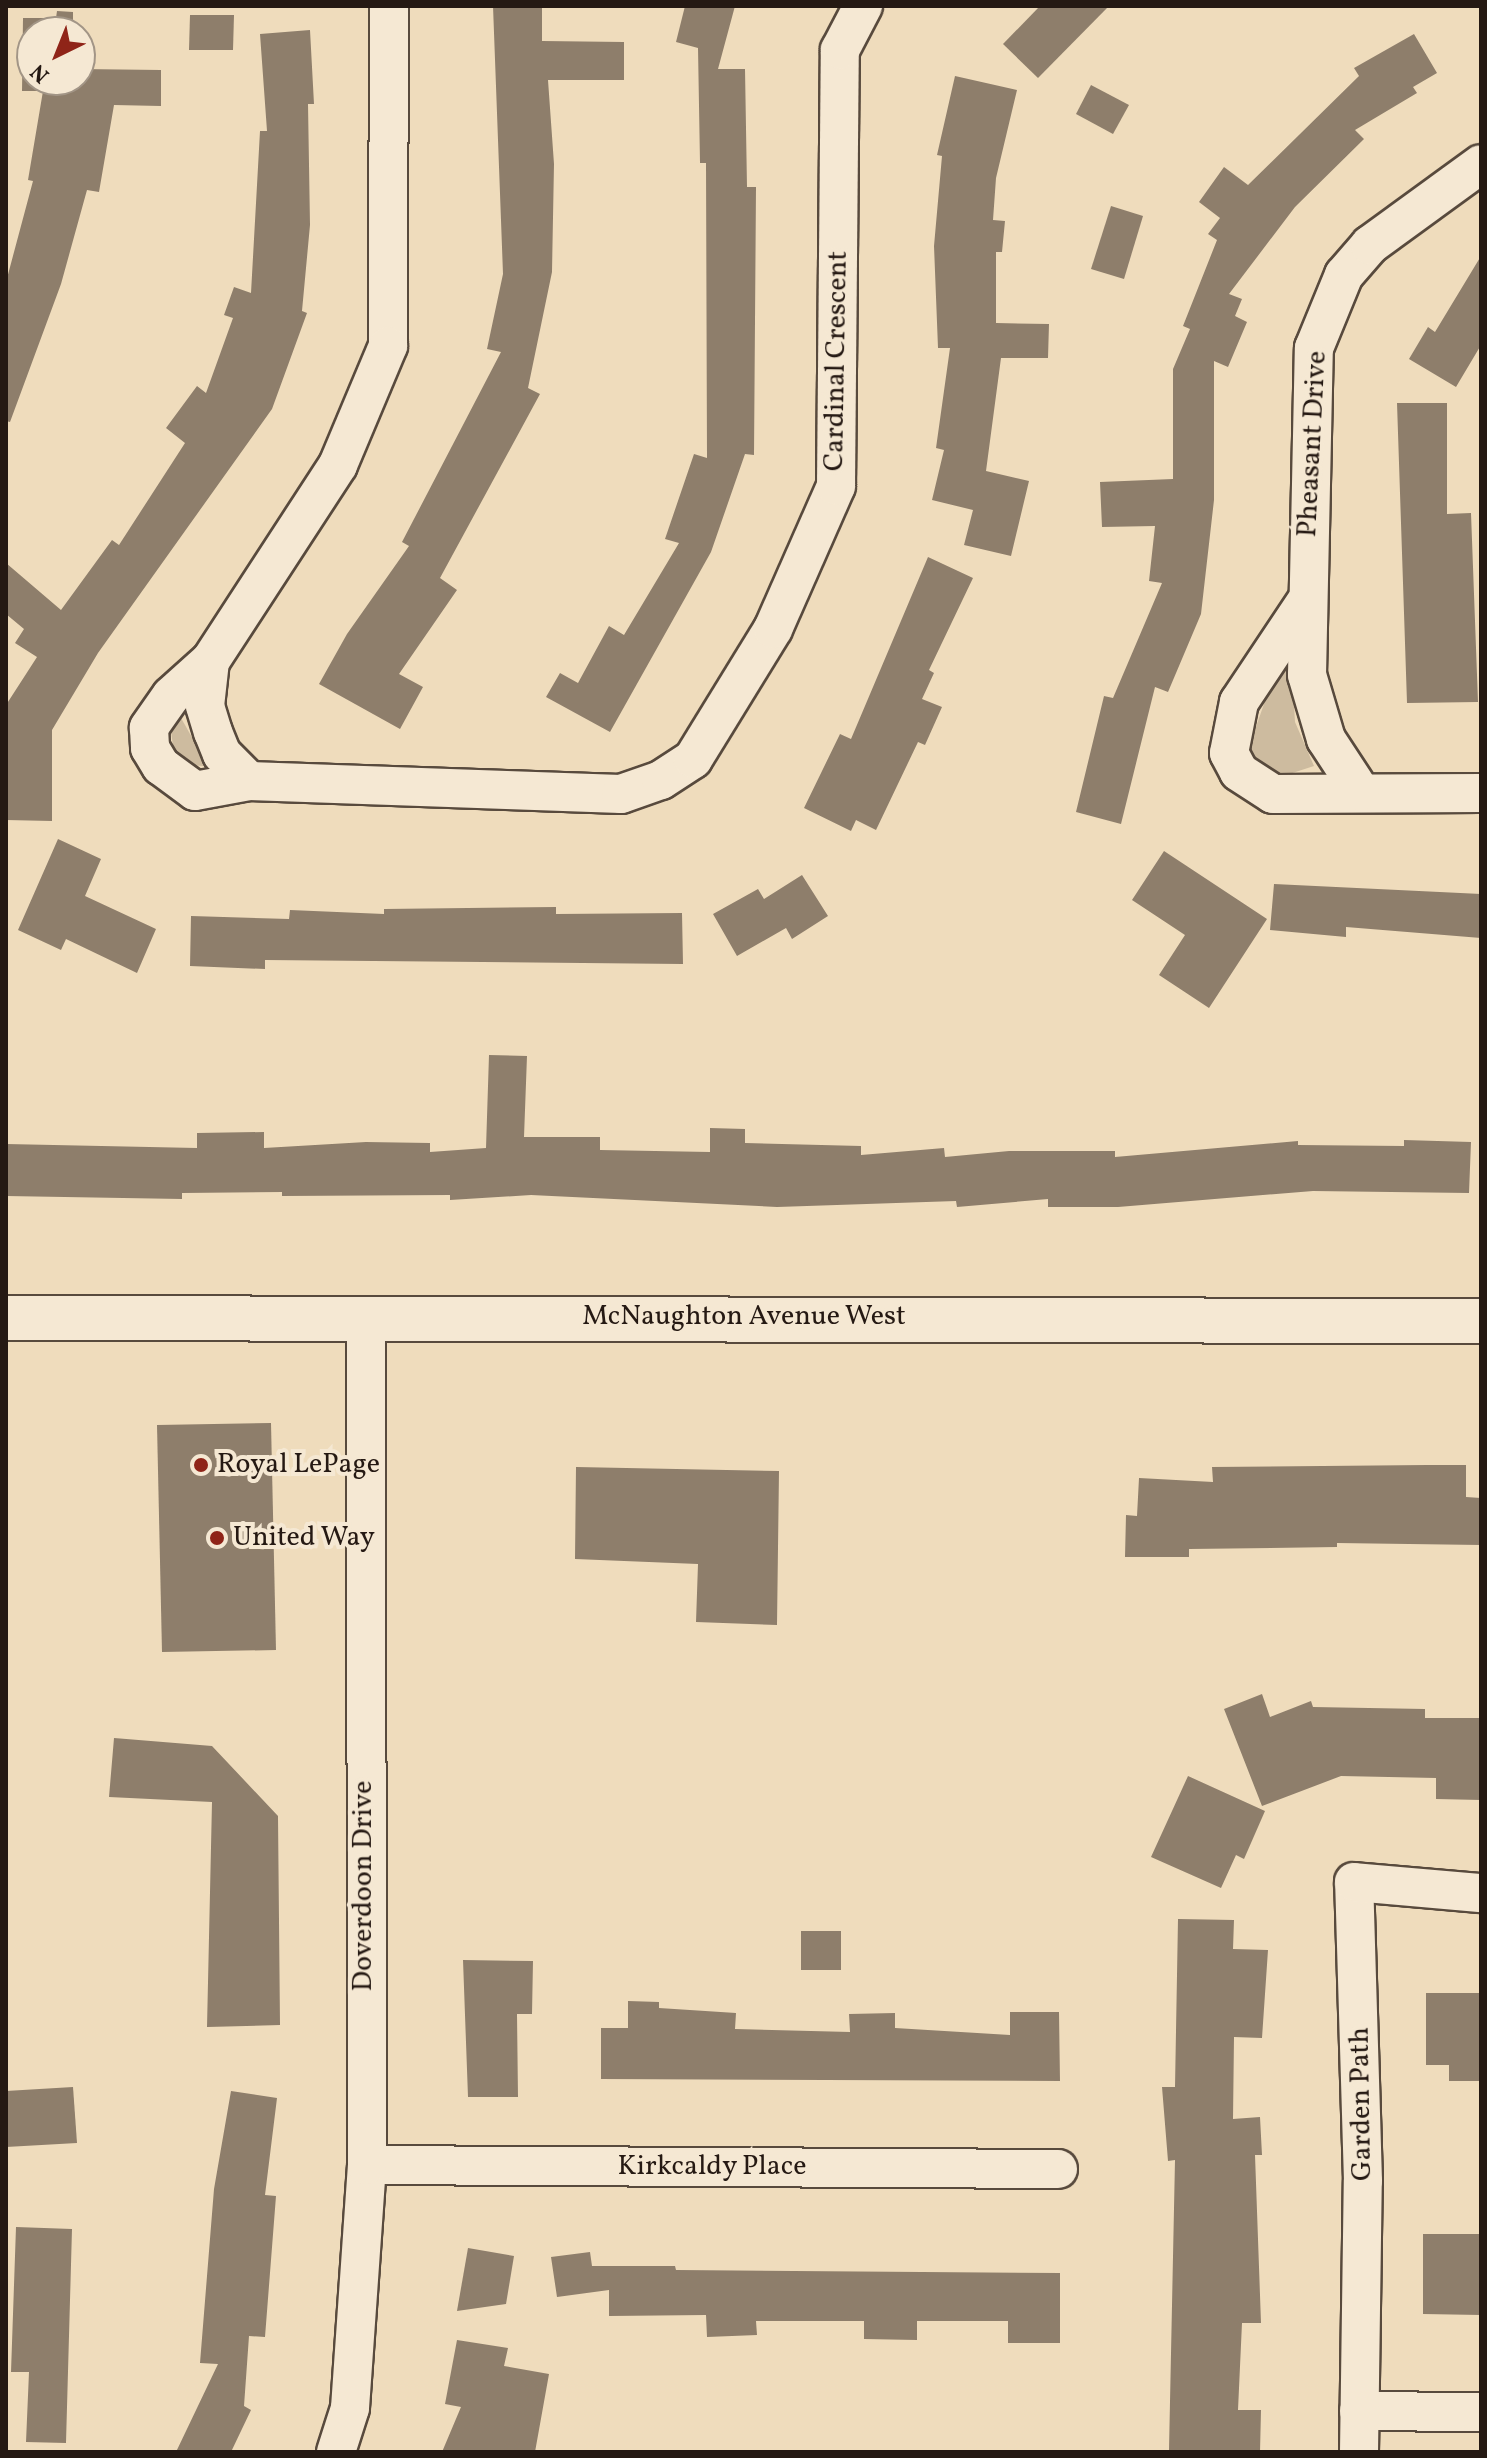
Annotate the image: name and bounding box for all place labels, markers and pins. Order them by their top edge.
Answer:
place label: Royal LePage [217,1448,380,1482]
marker: Royal LePage [192,1456,210,1474]
place label: United Way [233,1521,376,1555]
marker: United Way [208,1529,226,1547]

